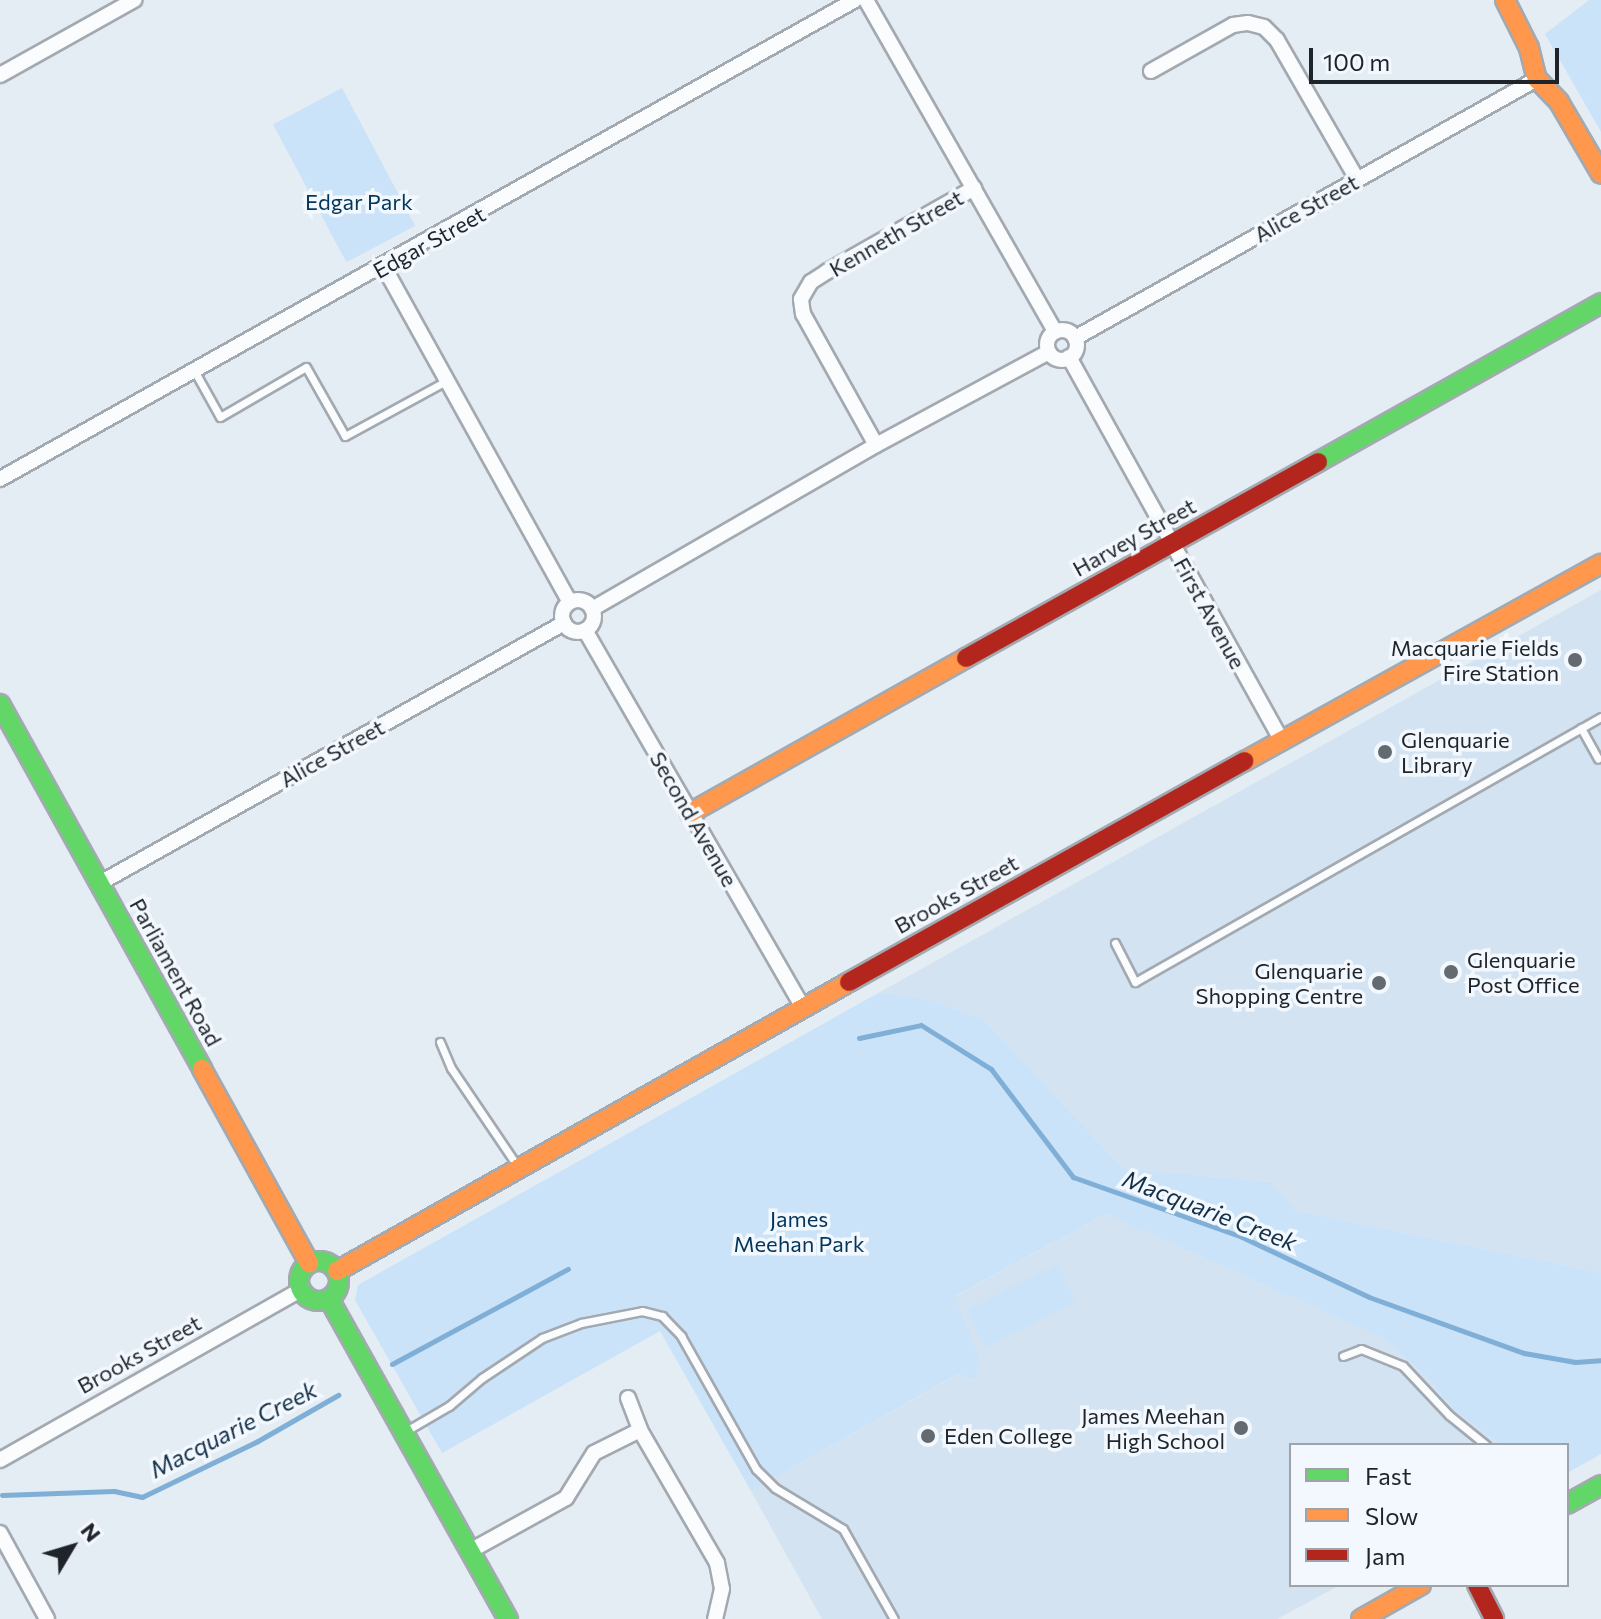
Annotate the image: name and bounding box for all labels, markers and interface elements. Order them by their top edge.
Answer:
scale bar [1313,32,1563,82]
text: 100 m [1323,47,1390,76]
street label: Alice Street [1249,169,1363,247]
street label: Kenneth Street [824,184,968,282]
park label: Edgar Park [305,189,413,215]
street label: Edgar Street [368,200,490,284]
street label: Harvey Street [1068,492,1200,582]
street label: First Avenue [1169,553,1251,673]
place label: Macquarie Fields Fire Station [1391,634,1559,686]
marker: Macquarie Fields Fire Station [1566,651,1584,669]
street label: Alice Street [275,714,389,792]
place label: Glenquarie Library [1401,726,1510,778]
marker: Glenquarie Library [1376,743,1394,761]
street label: Second Avenue [645,747,743,891]
street label: Brooks Street [890,849,1022,939]
street label: Parliament Road [124,894,228,1050]
place label: Glenquarie Post Office [1467,946,1580,998]
place label: Glenquarie Shopping Centre [1196,957,1363,1008]
marker: Glenquarie Post Office [1442,963,1460,981]
marker: Glenquarie Shopping Centre [1370,974,1388,992]
water label: Macquarie Creek [1119,1164,1301,1256]
park label: James Meehan Park [733,1205,865,1256]
street label: Brooks Street [73,1309,205,1399]
water label: Macquarie Creek [144,1374,322,1484]
place label: James Meehan High School [1081,1402,1225,1454]
marker: James Meehan High School [1232,1419,1250,1437]
place label: Eden College [944,1423,1072,1449]
marker: Eden College [919,1427,937,1445]
legend [1289,1443,1569,1587]
text: Fast [1365,1461,1412,1490]
text: Slow [1365,1501,1418,1530]
north arrow [32,1507,112,1587]
text: N [76,1517,107,1547]
text: Jam [1365,1541,1405,1570]

